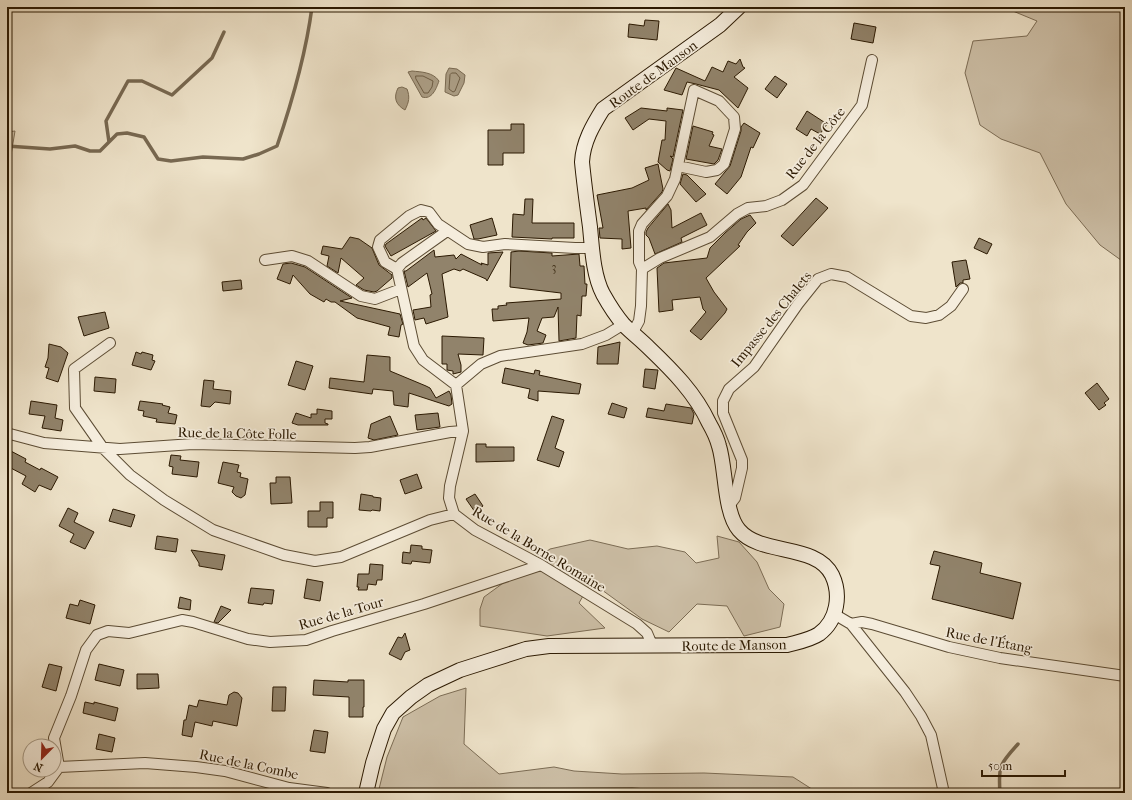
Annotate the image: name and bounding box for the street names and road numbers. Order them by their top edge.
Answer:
street label: Route de Manson [606,37,701,112]
street label: Rue de la Côte [782,104,849,183]
street label: Impasse des Chalets [727,268,815,371]
street label: Rue de la Côte Folle [177,424,297,443]
street label: Rue de la Borne Romaine [469,503,609,596]
street label: Rue de la Tour [297,593,386,634]
street label: Rue de l'Étang [944,623,1034,657]
street label: Route de Manson [681,636,787,655]
street label: Rue de la Combe [198,746,300,783]

